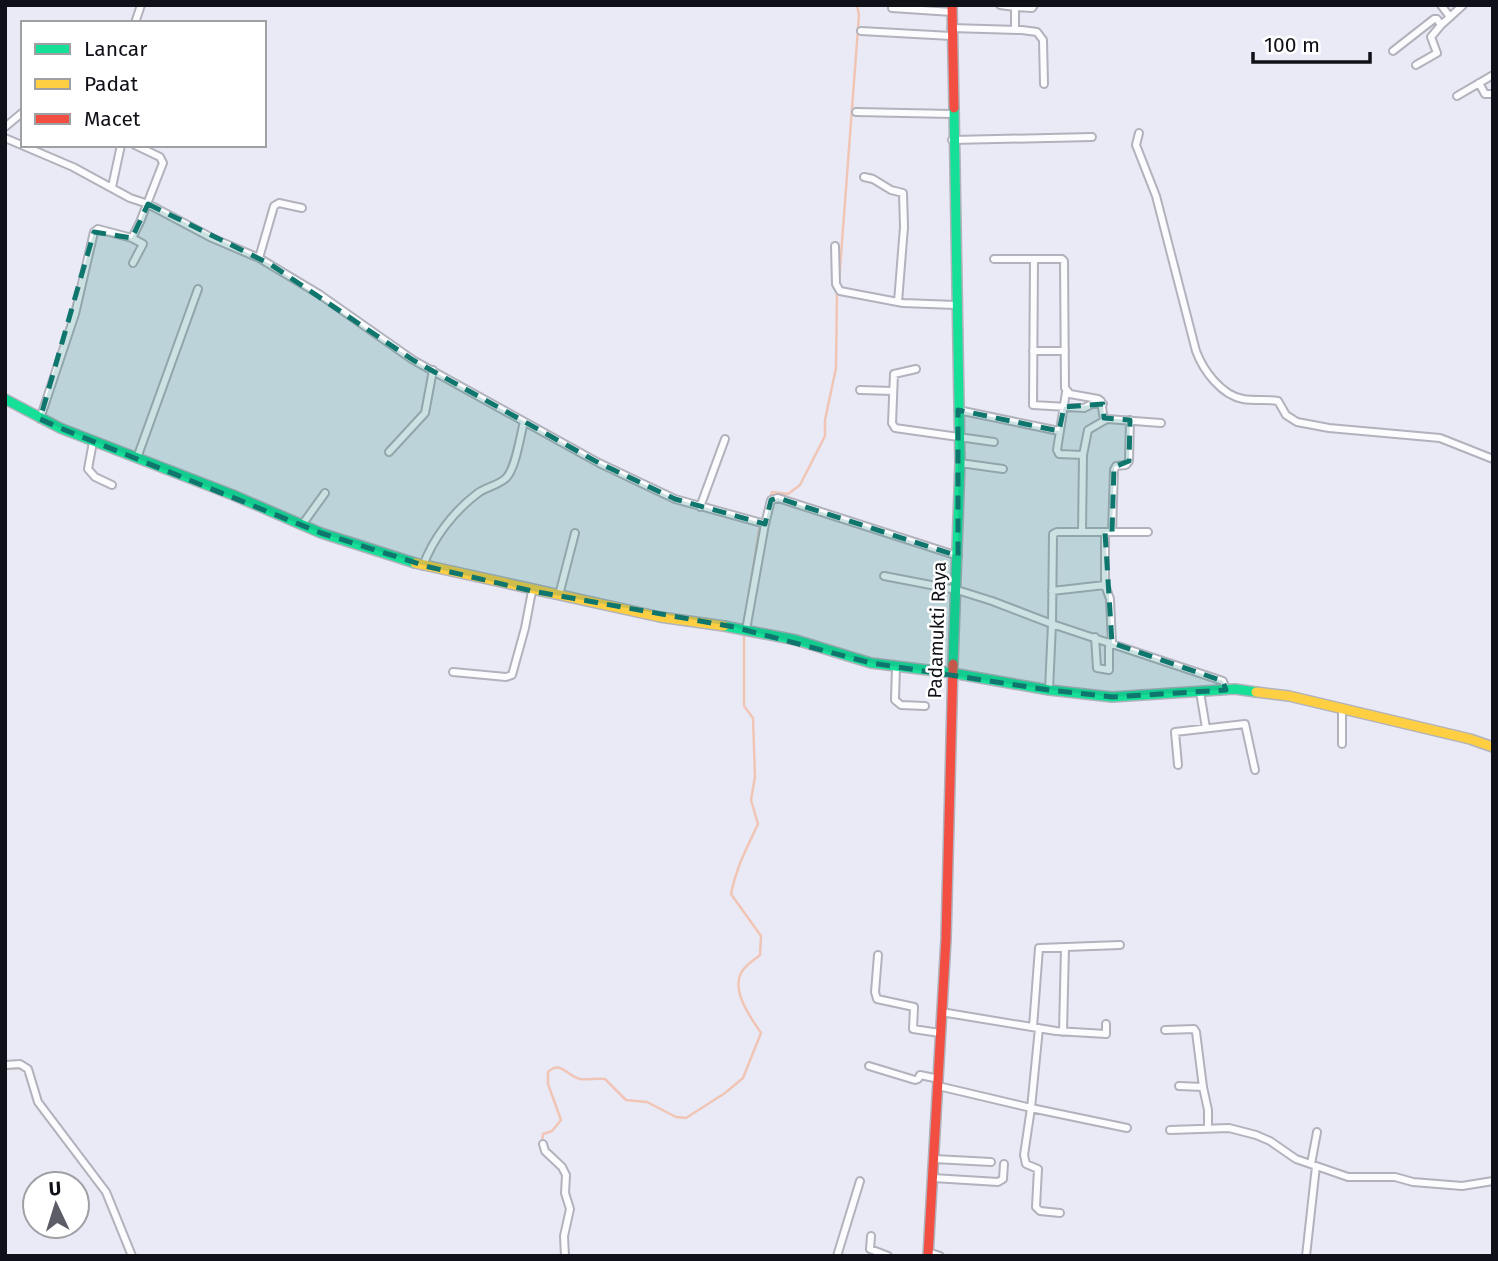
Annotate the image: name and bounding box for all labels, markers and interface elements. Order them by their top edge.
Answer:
legend [21,21,266,147]
scale bar [1253,21,1370,65]
text: 100 m [1264,32,1320,58]
text: Lancar [84,36,147,62]
text: Padat [84,71,138,97]
text: Macet [84,106,141,132]
street label: Padamukti Raya [923,561,951,699]
north arrow [21,1170,91,1240]
text: U [48,1177,62,1200]

